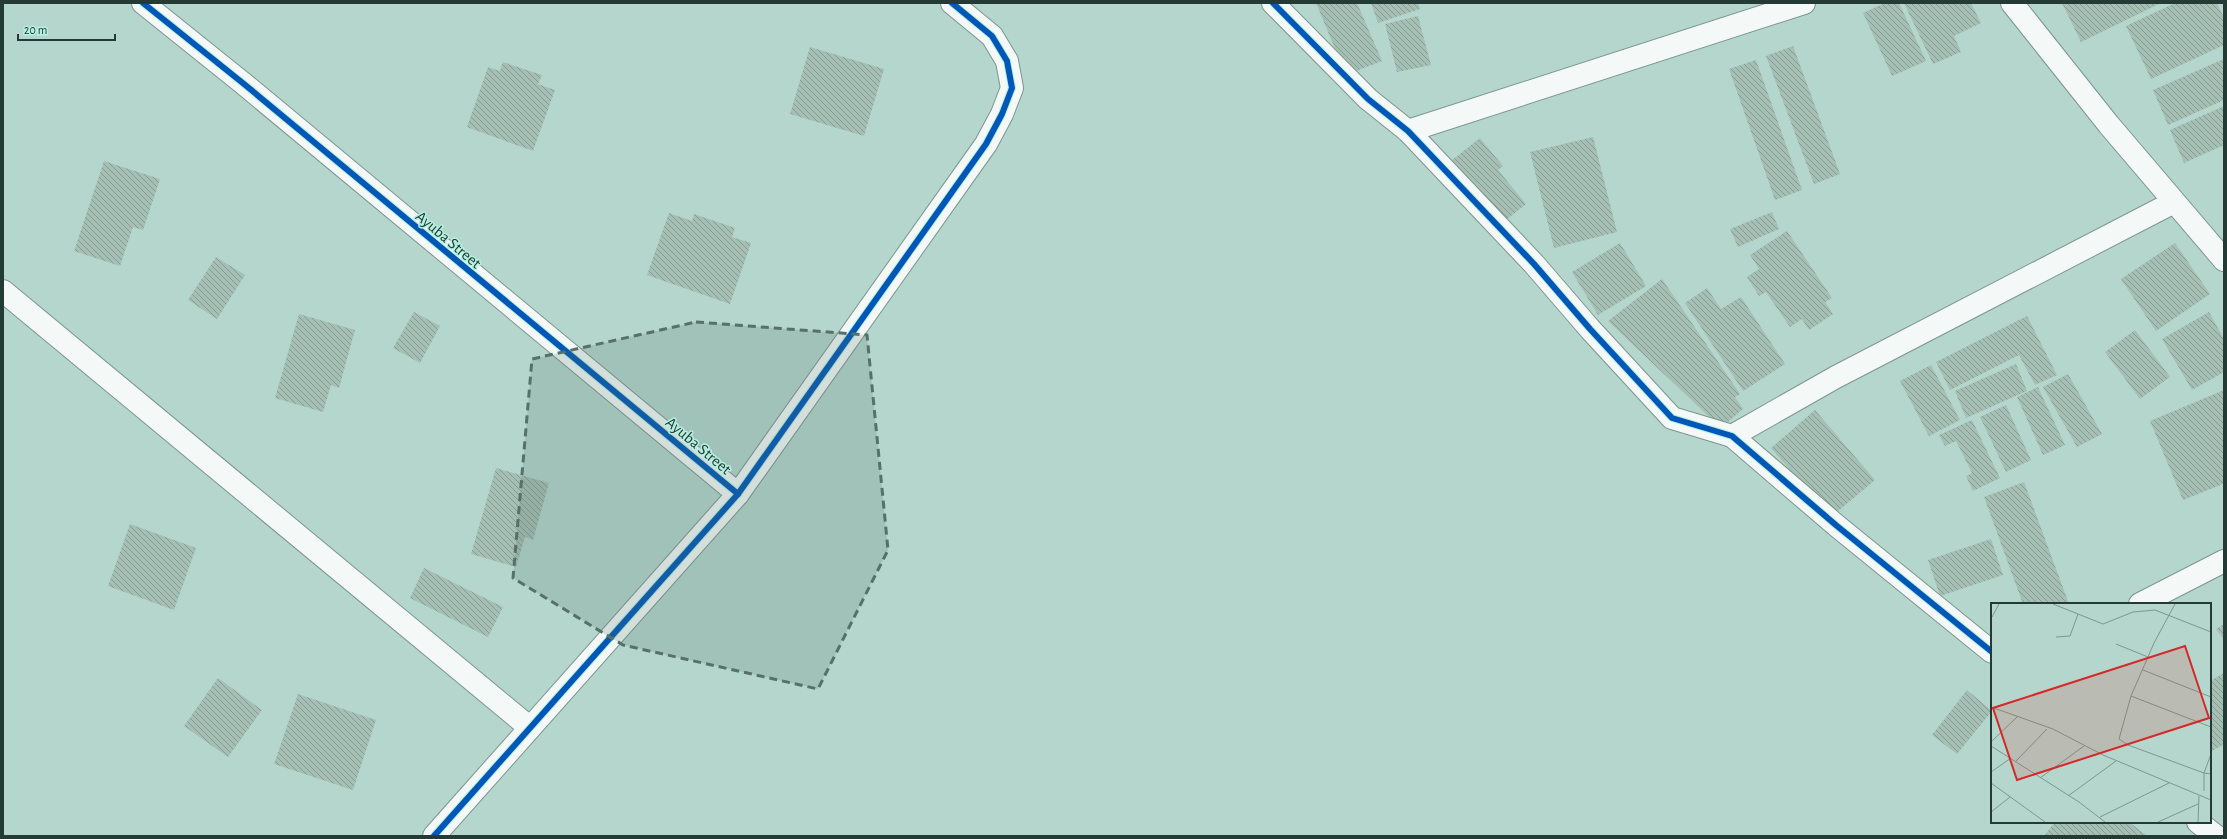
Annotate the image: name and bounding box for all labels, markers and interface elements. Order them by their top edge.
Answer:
scale bar [18,16,115,42]
text: 20 m [24,24,47,36]
street label: Ayuba Street [412,208,484,272]
street label: Ayuba Street [662,414,734,478]
inset map [1991,603,2211,823]

